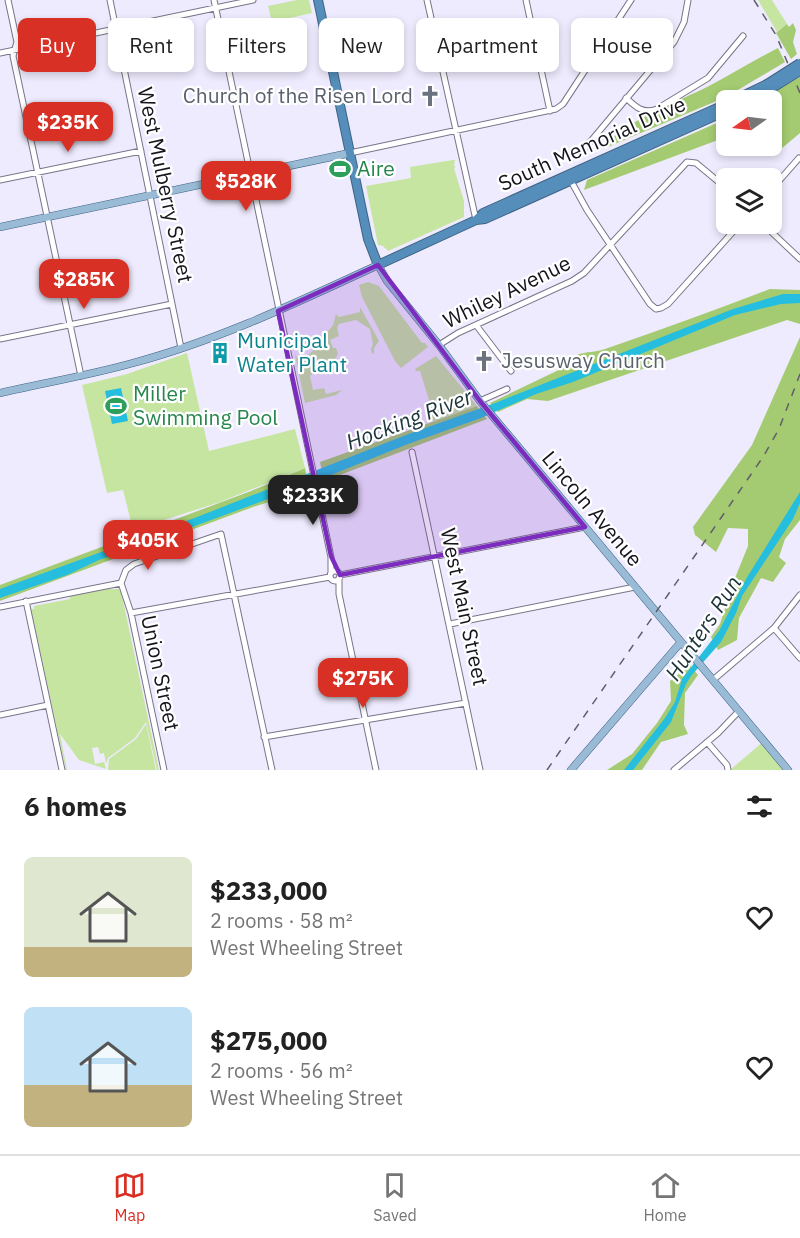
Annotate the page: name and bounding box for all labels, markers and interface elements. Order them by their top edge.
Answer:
chip: Buy [18,18,96,72]
chip: Rent [108,18,194,72]
chip: Filters [206,18,307,72]
chip: New [319,18,404,72]
chip: Apartment [416,18,559,72]
chip: House [571,18,673,72]
place label: Church of the Risen Lord [183,81,413,109]
street label: West Mulberry Street [132,84,200,285]
church icon: Church of the Risen Lord [418,84,442,108]
street label: South Memorial Drive [493,89,690,197]
north arrow [716,90,782,156]
map controls [716,90,782,234]
pin: $235K [26,102,110,153]
text: $235K [37,108,99,135]
place label: Aire [357,154,395,182]
sports icon: Aire [328,157,352,181]
pin: $528K [204,161,288,212]
text: $528K [215,167,277,194]
button: layers [716,168,782,234]
street label: Whiley Avenue [438,248,575,334]
pin: $285K [42,259,126,310]
text: $285K [53,265,115,292]
place label: Municipal Water Plant [237,326,347,378]
building icon: Municipal Water Plant [208,341,232,365]
place label: Jesusway Church [501,346,665,374]
church icon: Jesusway Church [472,349,496,373]
place label: Miller Swimming Pool [133,379,278,431]
water label: Hocking River [341,381,477,456]
sports icon: Miller Swimming Pool [104,394,128,418]
street label: Lincoln Avenue [536,445,649,572]
pin: $233K [271,475,355,526]
text: $233K [282,481,344,508]
pin: $405K [106,520,190,571]
street label: West Main Street [435,525,495,688]
text: $405K [117,526,179,553]
water label: Hunters Run [658,570,747,686]
street label: Union Street [135,612,187,733]
pin: $275K [321,658,405,709]
text: $275K [332,664,394,691]
text: 6 homes [24,789,127,823]
icon: filters [743,790,776,823]
text: $233,000 [210,873,327,907]
icon: home [72,881,144,953]
icon: heart [743,901,776,934]
text: 2 rooms · 58 m² [210,907,353,934]
text: West Wheeling Street [210,934,403,961]
text: $275,000 [210,1023,327,1057]
icon: home [72,1031,144,1103]
icon: heart [743,1051,776,1084]
text: 2 rooms · 56 m² [210,1057,353,1084]
text: West Wheeling Street [210,1084,403,1111]
tab: Map [113,1169,146,1225]
tab: Saved [373,1169,417,1225]
tab: Home [644,1169,687,1225]

